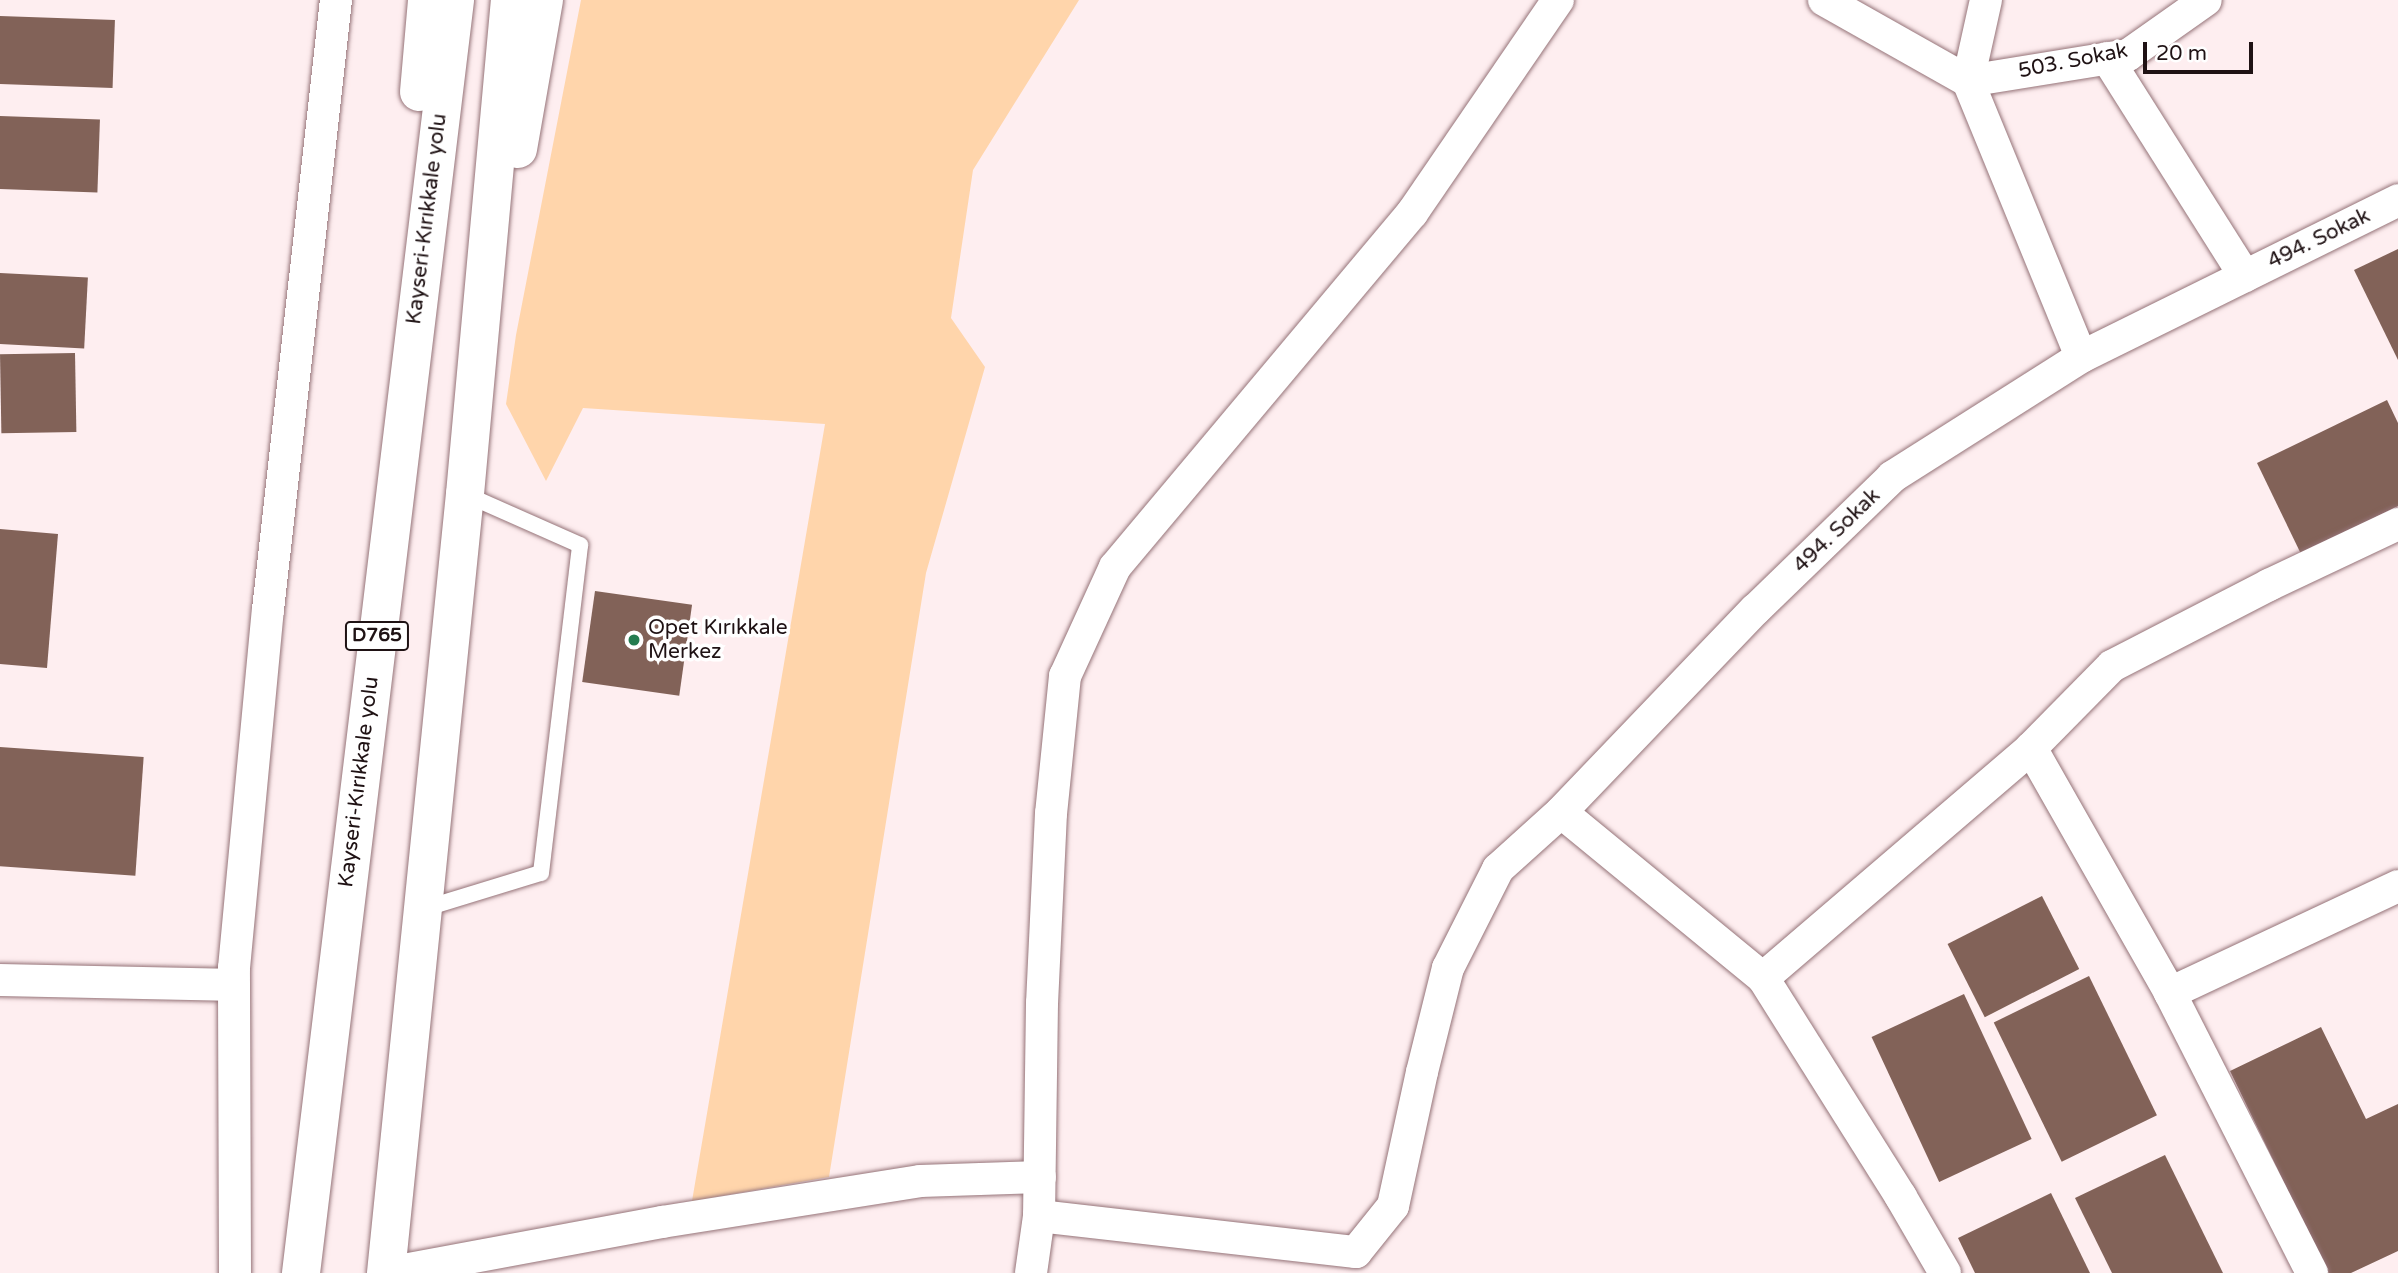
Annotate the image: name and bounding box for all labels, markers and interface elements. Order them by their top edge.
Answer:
scale bar [2146,28,2256,72]
street label: 503. Sokak [2016,38,2130,84]
text: 20 m [2156,41,2207,66]
street label: Kayseri-Kırıkkale yolu [402,112,452,326]
street label: 494. Sokak [2264,203,2374,275]
street label: 494. Sokak [1788,483,1886,579]
place label: Opet Kırıkkale Merkez [648,615,788,665]
road number: D765 [344,621,410,652]
marker: Opet Kırıkkale Merkez [626,632,642,648]
street label: Kayseri-Kırıkkale yolu [334,675,384,889]

